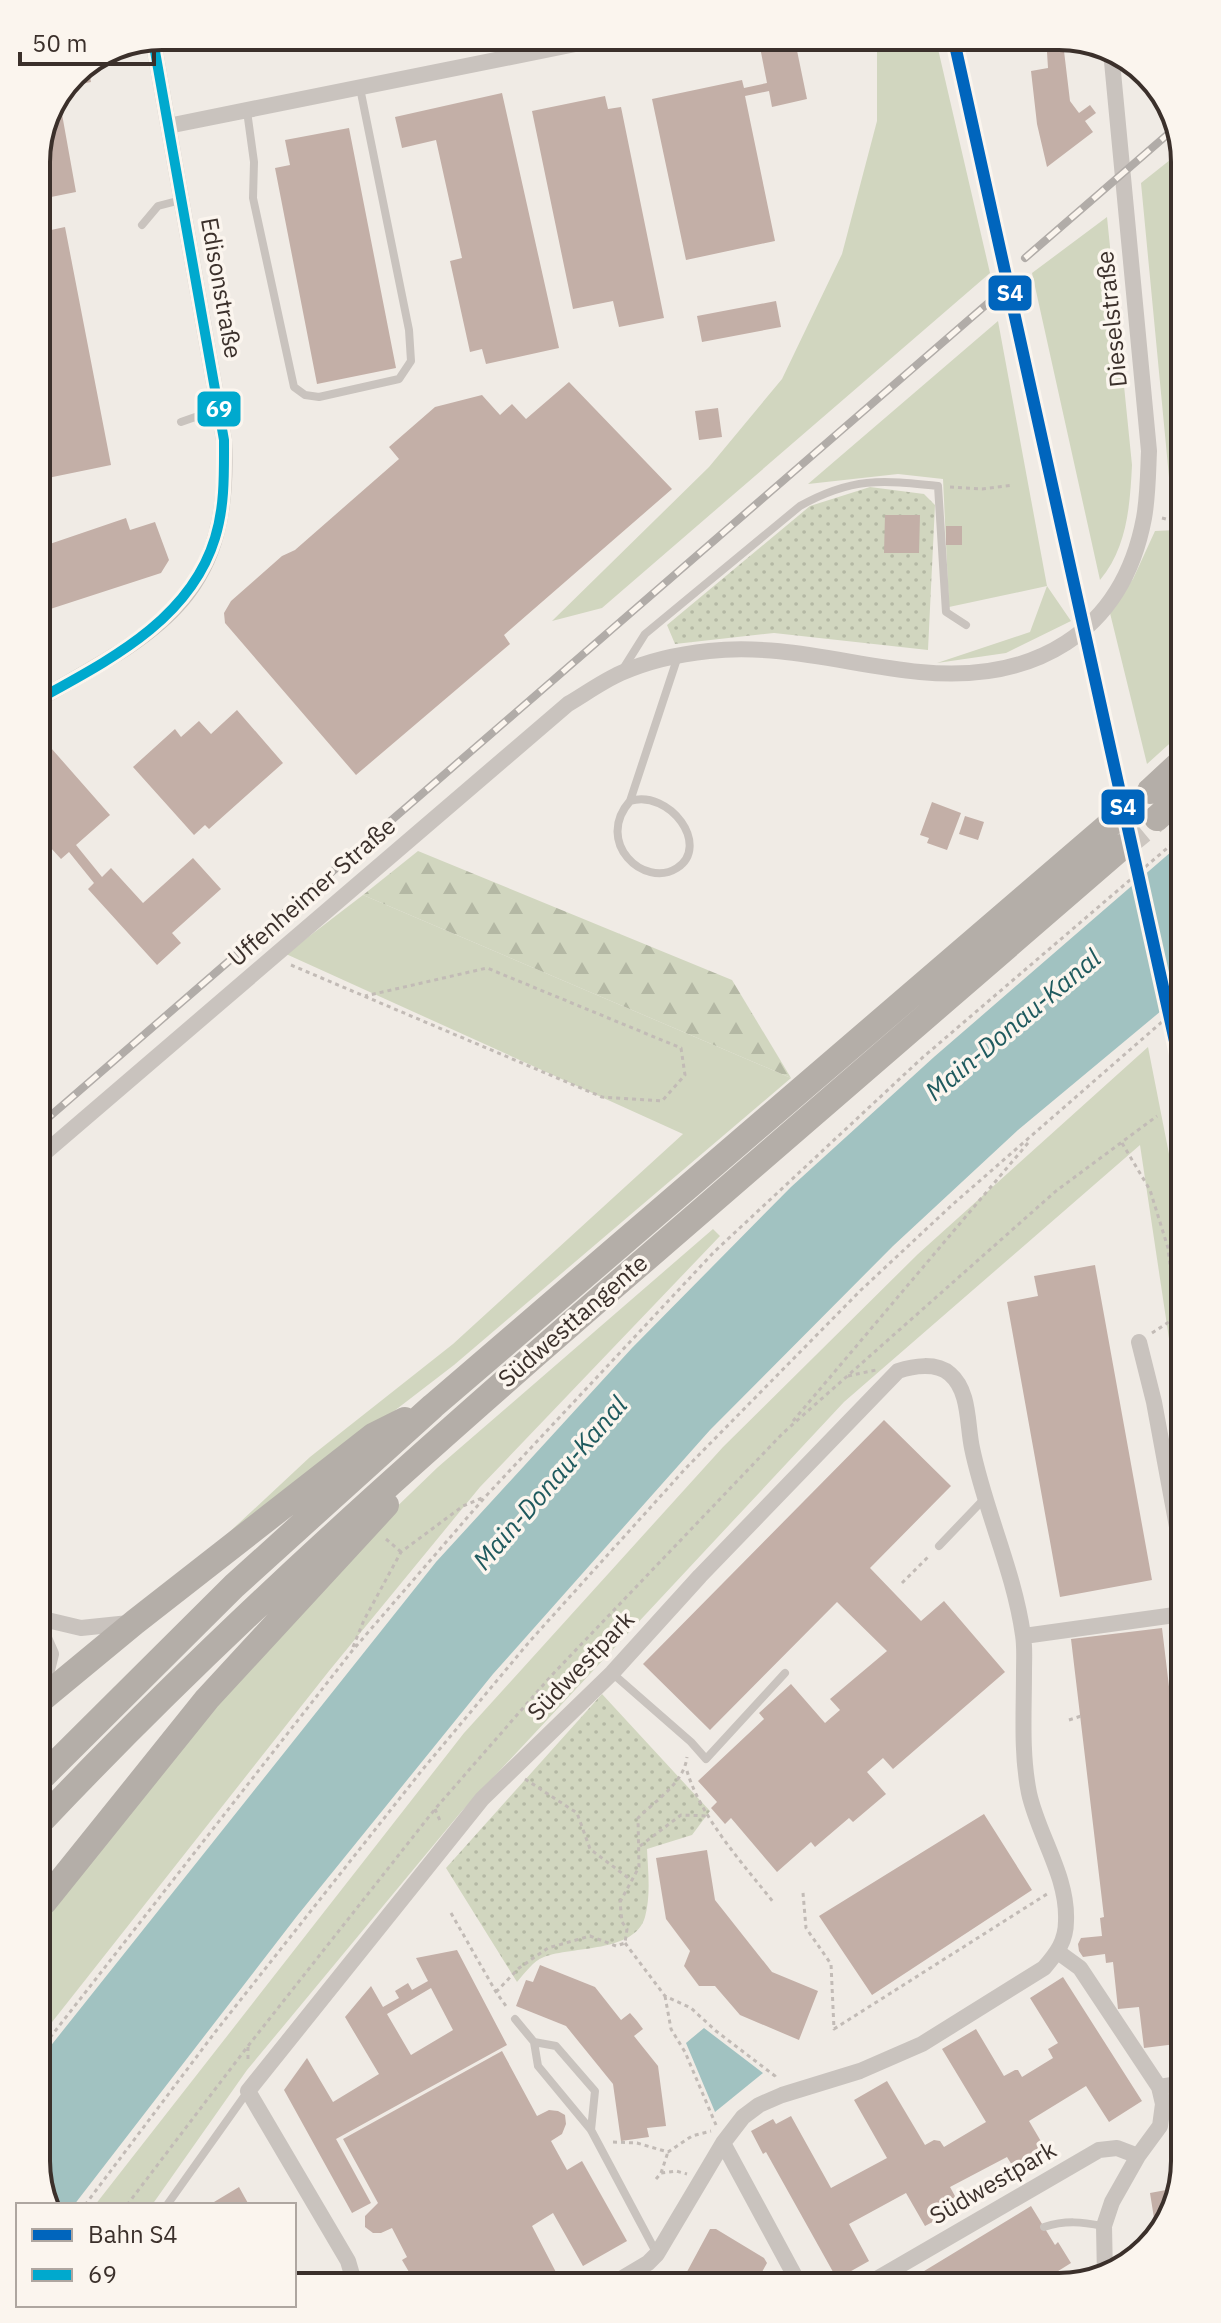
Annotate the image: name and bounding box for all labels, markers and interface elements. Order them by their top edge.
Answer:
scale bar [20,16,154,66]
text: 50 m [32,27,87,59]
street label: Edisonstraße [194,215,250,361]
street label: Dieselstraße [1088,249,1134,389]
line badge: S4 [987,274,1033,312]
text: S4 [997,278,1023,307]
line badge: 69 [196,390,242,428]
text: 69 [206,394,232,423]
line badge: S4 [1100,788,1146,826]
text: S4 [1110,792,1136,821]
street label: Uffenheimer Straße [221,809,402,973]
water label: Main-Donau-Kanal [917,941,1107,1108]
street label: Südwesttangente [491,1246,654,1394]
water label: Main-Donau-Kanal [464,1388,634,1576]
street label: Südwestpark [520,1603,641,1727]
street label: Südwestpark [923,2133,1062,2231]
legend [16,2203,296,2307]
text: Bahn S4 [88,2218,178,2250]
text: 69 [88,2258,117,2290]

